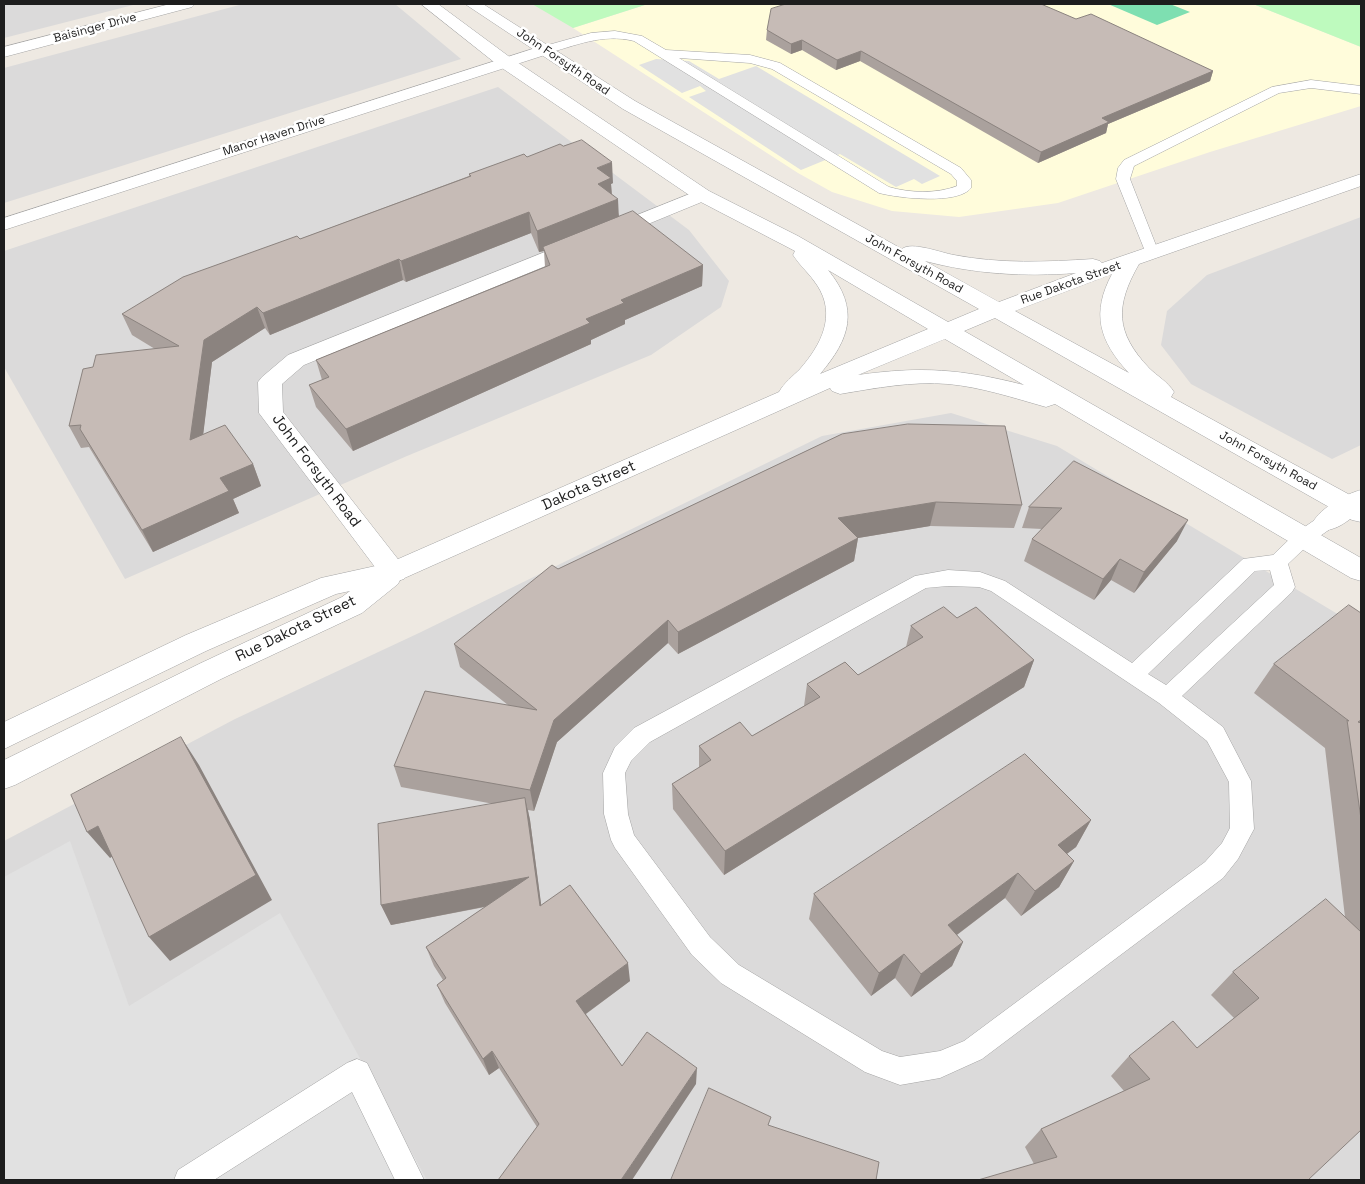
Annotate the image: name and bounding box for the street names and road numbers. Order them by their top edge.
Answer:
street label: Baisinger Drive [52,10,138,46]
street label: John Forsyth Road [514,25,612,99]
street label: Manor Haven Drive [221,113,327,159]
street label: John Forsyth Road [863,231,965,297]
street label: Rue Dakota Street [1019,258,1123,308]
street label: John Forsyth Road [268,411,364,531]
street label: John Forsyth Road [1217,428,1319,494]
street label: Dakota Street [539,457,639,515]
street label: Rue Dakota Street [233,592,359,666]

